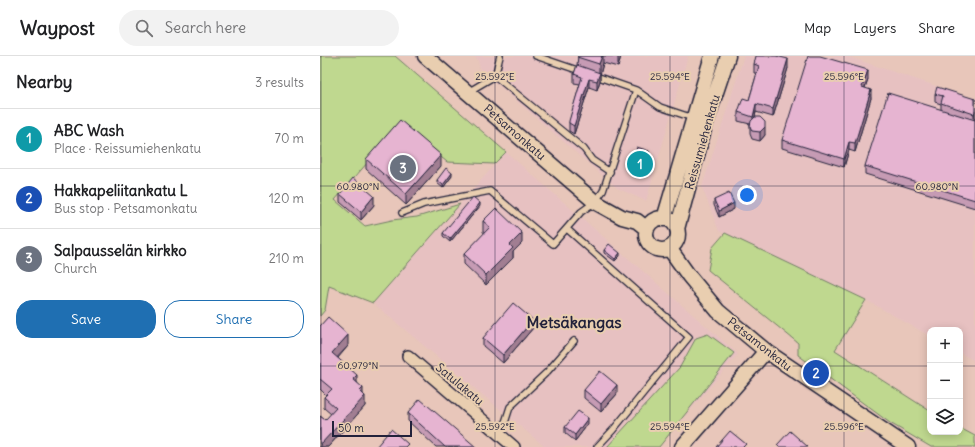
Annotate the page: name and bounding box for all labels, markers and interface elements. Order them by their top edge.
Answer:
search box [119,10,399,46]
text: Waypost [20,16,95,40]
icon: search [133,17,155,39]
text: Search here [165,18,246,37]
text: Map [804,19,831,37]
text: Layers [853,19,896,37]
text: Share [918,19,955,37]
text: 25.592°E [475,70,515,83]
text: 25.594°E [650,70,690,83]
text: 25.596°E [824,70,864,83]
text: Nearby [16,71,72,93]
text: 3 results [255,74,304,91]
street label: Reissumiehenkatu [681,93,723,191]
street label: Petsamonkatu [481,101,549,163]
text: ABC Wash [54,121,124,140]
text: 1 [26,130,32,147]
text: 70 m [275,130,304,147]
text: Place · Reissumiehenkatu [54,140,201,157]
pin: 1 [627,149,653,179]
pin: 3 [390,153,416,183]
text: 60.980°N [337,180,379,193]
text: 60.980°N [916,180,958,193]
text: Hakkapeliitankatu L [54,181,188,200]
your location [737,185,757,205]
text: 2 [25,190,33,207]
text: 120 m [269,190,304,207]
text: Bus stop · Petsamonkatu [54,200,197,217]
text: Salpausselän kirkko [54,241,187,260]
text: 3 [25,250,33,267]
text: 210 m [269,250,304,267]
text: Church [54,260,97,277]
button: Save [16,300,156,338]
button: Share [164,300,304,338]
district label: Metsäkangas [526,312,622,333]
street label: Petsamonkatu [725,314,795,374]
map controls [927,327,963,435]
button: + [927,327,963,363]
pin: 2 [803,358,829,388]
text: 60.979°N [337,359,379,372]
street label: Satulakatu [433,360,487,408]
button: − [927,363,963,399]
button: layers [927,399,963,435]
scale bar [332,419,412,438]
text: 25.592°E [475,420,515,433]
text: 25.594°E [650,420,690,433]
text: 25.596°E [824,420,864,433]
text: 50 m [338,421,364,435]

